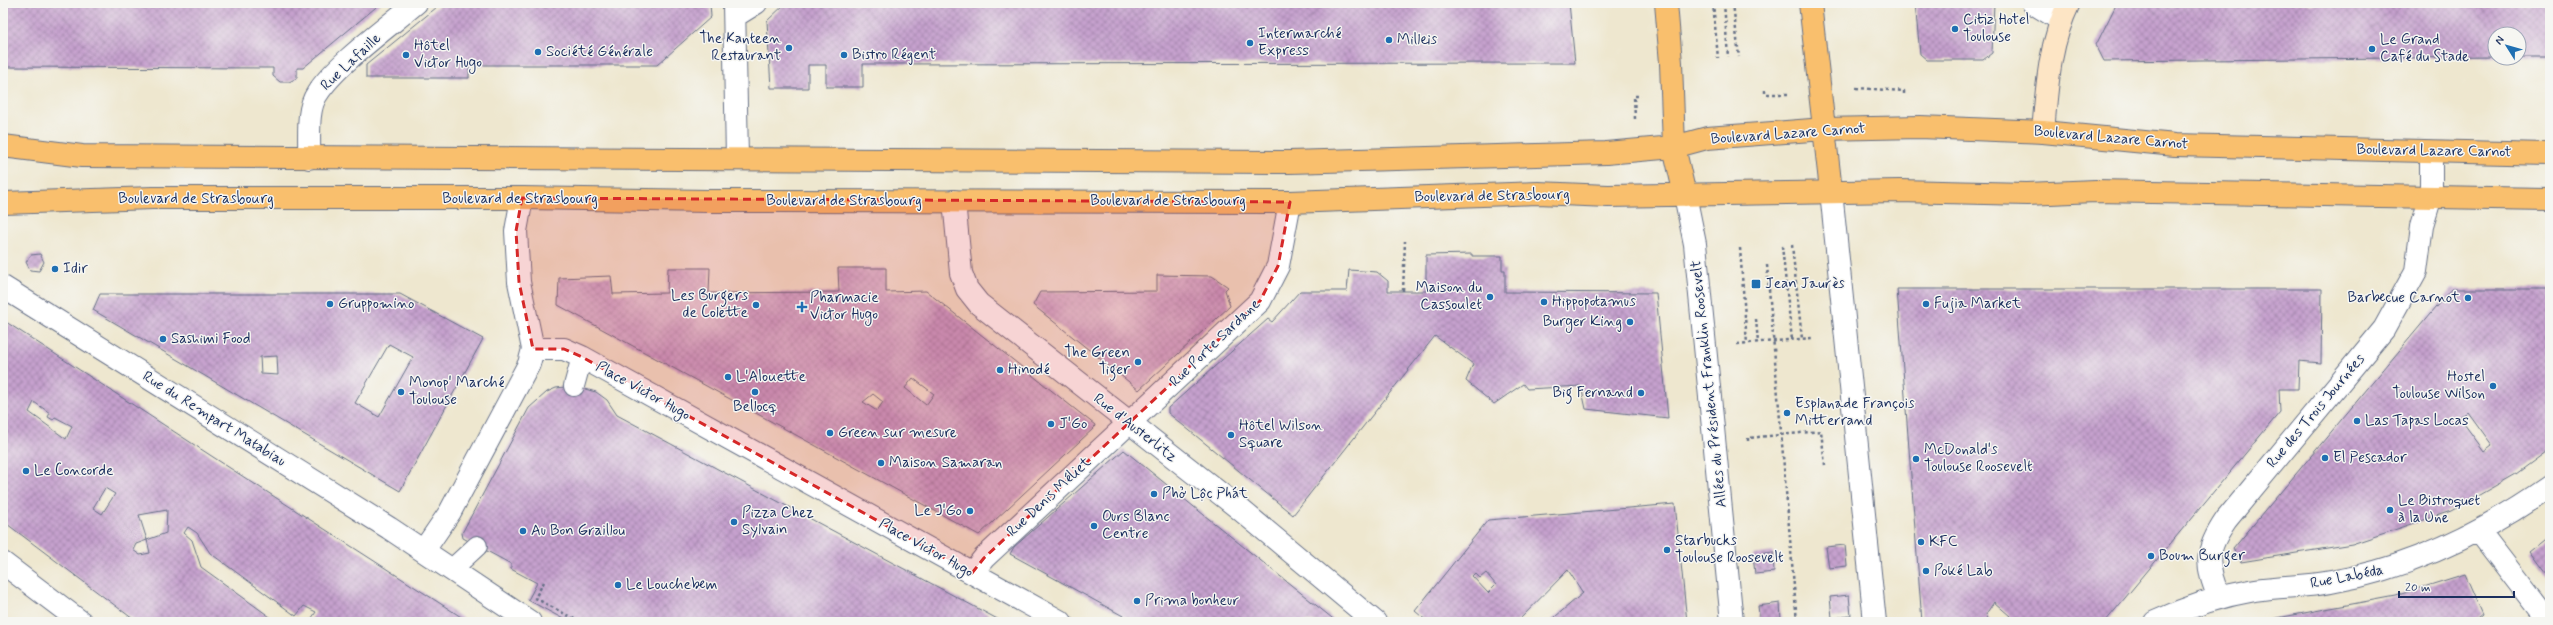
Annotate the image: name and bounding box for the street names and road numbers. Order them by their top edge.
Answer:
street label: Rue Lafaille [316,29,386,95]
street label: Boulevard Lazare Carnot [1710,119,1866,149]
street label: Boulevard Lazare Carnot [2033,121,2189,155]
street label: Boulevard Lazare Carnot [2356,140,2512,162]
street label: Boulevard de Strasbourg [1414,185,1570,207]
street label: Boulevard de Strasbourg [118,189,274,209]
street label: Boulevard de Strasbourg [442,189,598,209]
street label: Boulevard de Strasbourg [766,191,922,211]
street label: Boulevard de Strasbourg [1090,191,1246,211]
street label: Allées du Président Franklin Roosevelt [1686,259,1732,509]
street label: Rue Porte Sardane [1165,294,1265,392]
street label: Rue des Trois Journées [2262,349,2370,472]
street label: Place Victor Hugo [592,357,694,426]
street label: Rue du Rempart Matabiau [138,367,290,471]
street label: Rue d'Austerlitz [1089,389,1181,467]
street label: Rue Denis Méliet [1002,452,1096,541]
street label: Place Victor Hugo [875,514,977,583]
street label: Rue Labéda [2309,560,2386,594]

